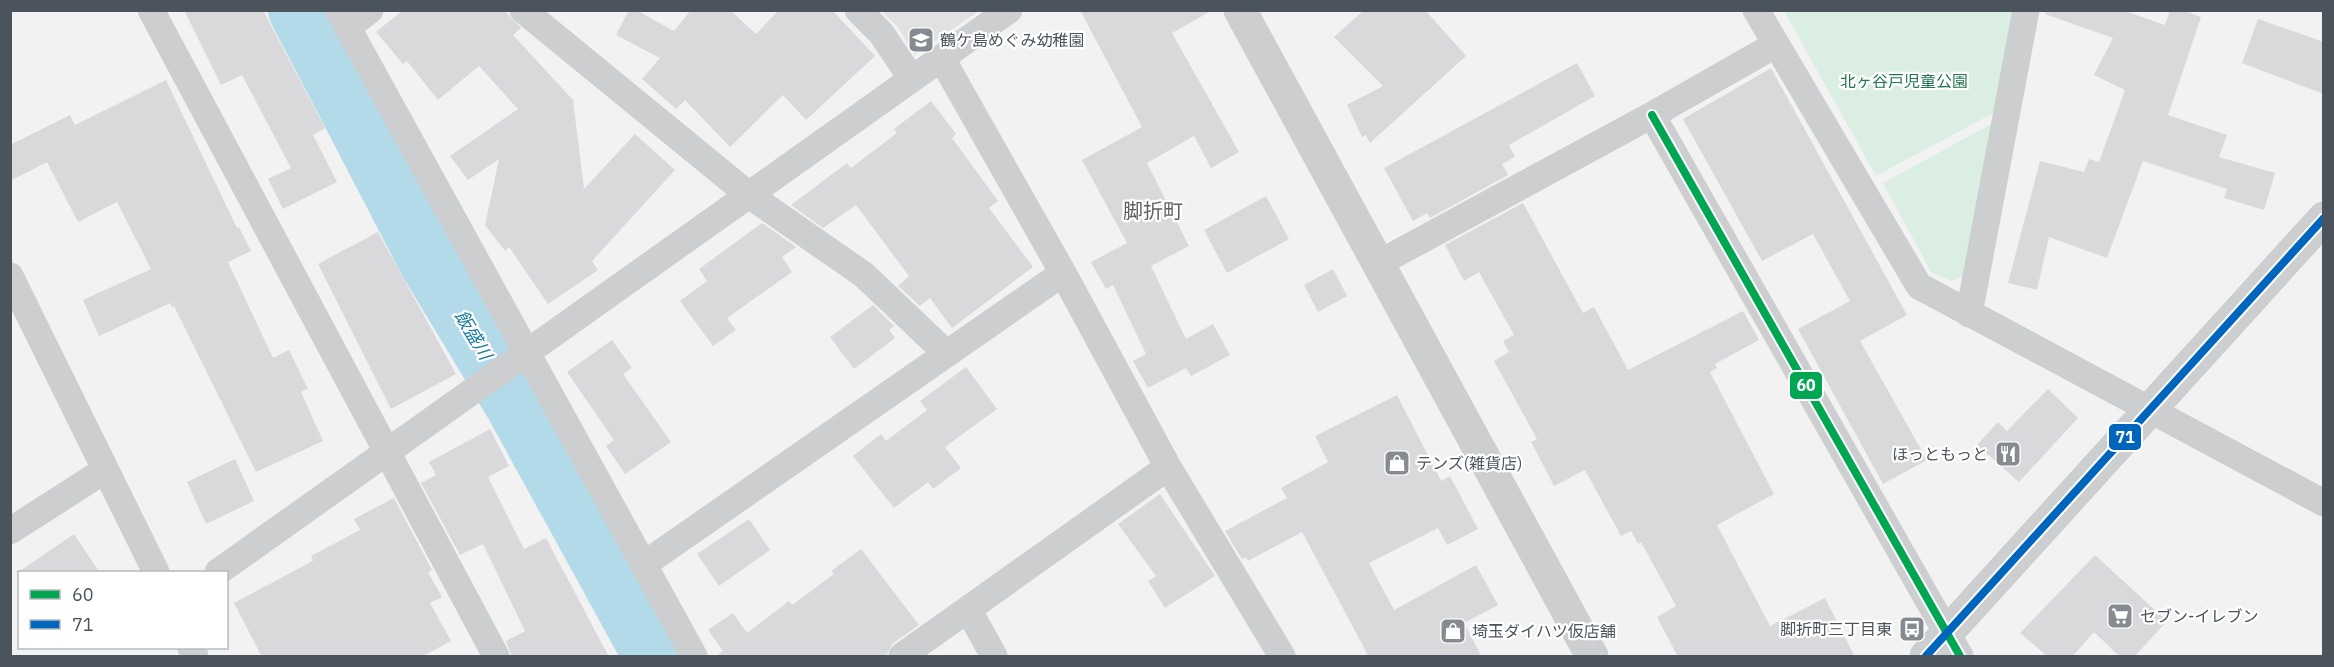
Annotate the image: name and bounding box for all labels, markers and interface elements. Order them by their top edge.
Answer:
school or university icon: 鶴ケ島めぐみ幼稚園 [906,25,936,55]
place label: 鶴ケ島めぐみ幼稚園 [940,30,1084,50]
park label: 北ヶ谷戸児童公園 [1840,71,1968,91]
district label: 脚折町 [1123,197,1183,224]
water label: 飯盛川 [450,306,498,366]
line badge: 60 [1789,371,1823,400]
text: 60 [1796,375,1816,395]
line badge: 71 [2108,423,2142,451]
text: 71 [2115,427,2135,447]
restaurant icon: ほっともっと [1993,439,2023,469]
place label: ほっともっと [1892,444,1988,464]
shop icon: テンズ(雑貨店) [1382,448,1412,478]
place label: テンズ(雑貨店) [1416,453,1522,473]
legend [18,571,228,649]
text: 60 [72,583,94,606]
supermarket icon: セブン-イレブン [2105,601,2135,631]
place label: セブン-イレブン [2140,606,2258,626]
text: 71 [72,613,94,636]
bus stop icon: 脚折町三丁目東 [1897,614,1927,644]
shop icon: 埼玉ダイハツ仮店舗 [1438,616,1468,646]
place label: 脚折町三丁目東 [1780,619,1892,639]
place label: 埼玉ダイハツ仮店舗 [1472,621,1616,641]

